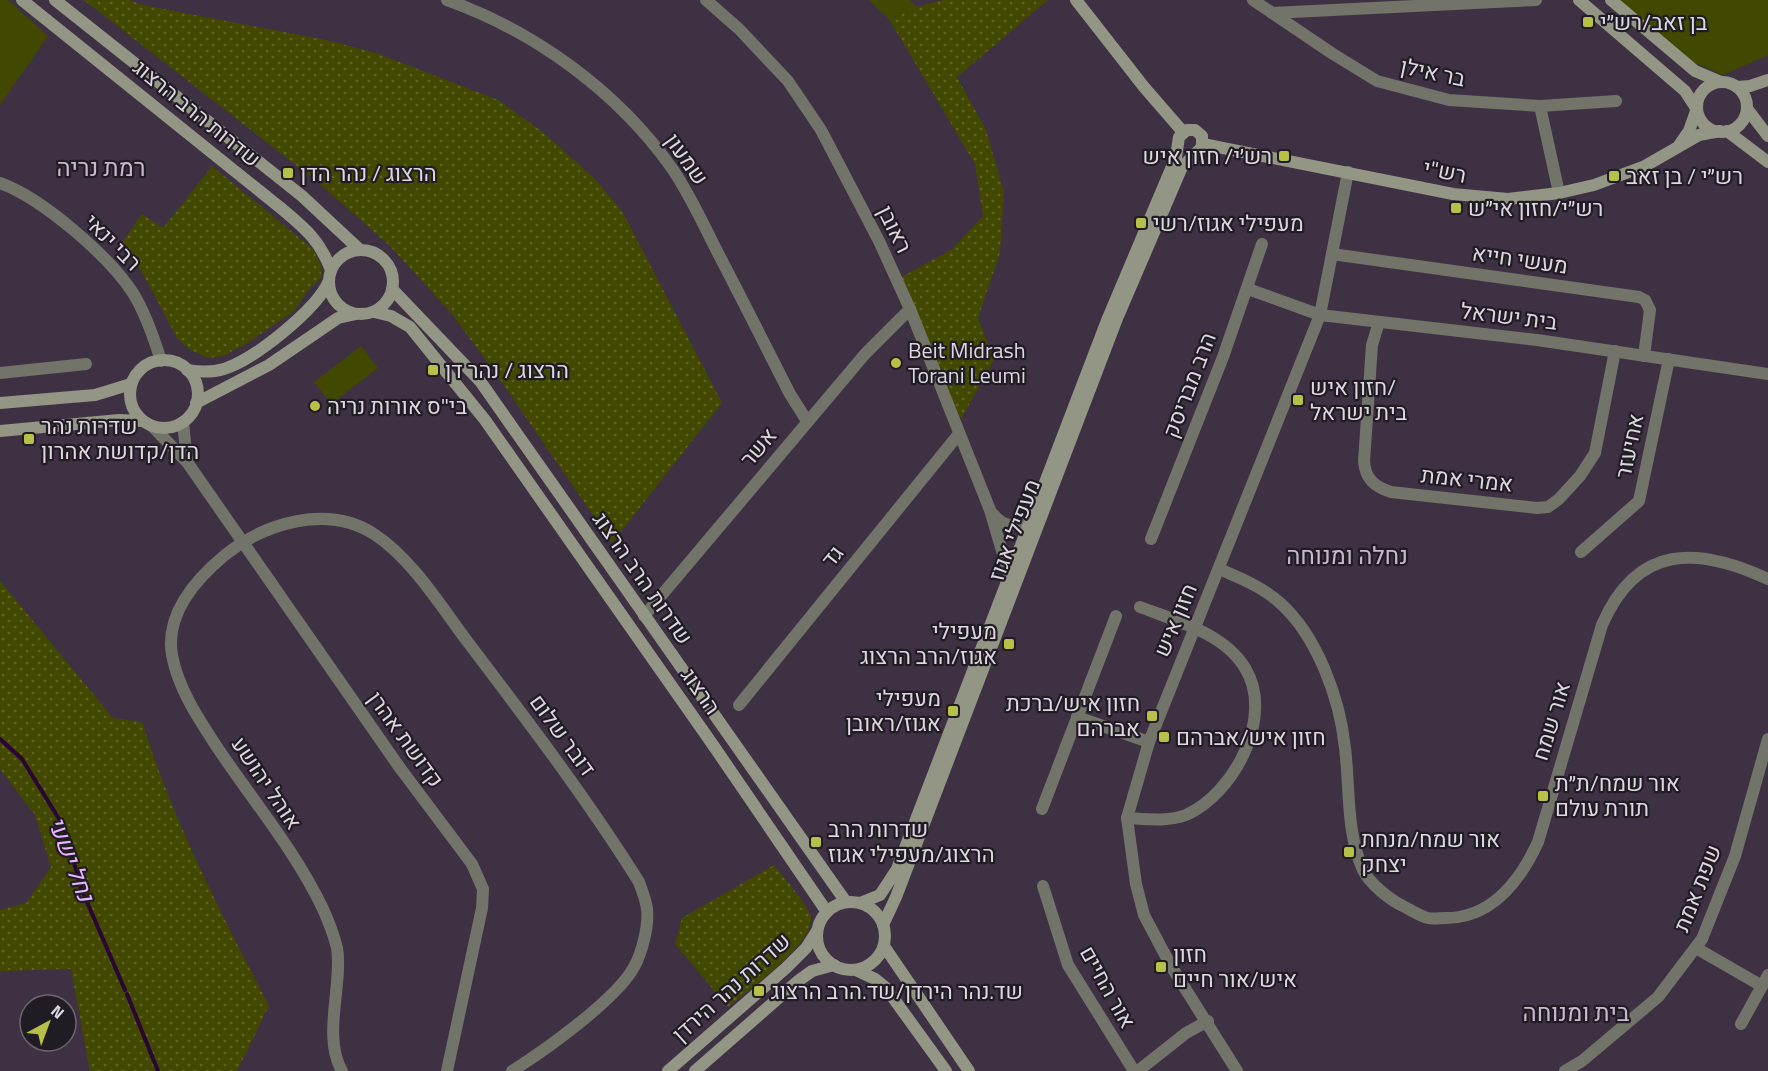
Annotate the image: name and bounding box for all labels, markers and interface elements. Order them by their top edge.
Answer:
place label: בן זאב/רש״י [1600,5,1708,39]
marker: בן זאב/רש״י [1581,15,1595,29]
street label: בר אילן [1397,49,1469,96]
street label: שדרות הרב הרצוג [126,51,268,175]
street label: שמעון [657,126,717,192]
place label: רש׳י/ חזון איש [1143,139,1272,173]
district label: רמת נריה [56,149,146,185]
marker: רש׳י/ חזון איש [1277,149,1291,163]
street label: רש"י [1421,150,1469,192]
place label: הרצוג / נהר הדן [300,156,437,190]
place label: רש״י / בן זאב [1626,159,1743,193]
marker: הרצוג / נהר הדן [281,166,295,180]
marker: רש״י / בן זאב [1607,169,1621,183]
place label: רש״י/חזון אי״ש [1468,191,1603,225]
street label: ראובן [869,199,921,259]
marker: רש״י/חזון אי״ש [1449,201,1463,215]
street label: רבי ינאי [77,206,149,278]
place label: מעפילי אגוז/רשי [1153,206,1304,240]
marker: מעפילי אגוז/רשי [1134,216,1148,230]
street label: מעשי חייא [1470,235,1570,283]
street label: בית ישראל [1459,293,1560,339]
street label: הרב מבריסק [1153,327,1225,443]
place label: Beit Midrash Torani Leumi [908,333,1026,392]
place label: הרצוג / נהר דן [445,353,569,387]
marker: Beit Midrash Torani Leumi [889,356,903,370]
marker: הרצוג / נהר דן [426,363,440,377]
place label: חזון איש/ בית ישראל [1310,370,1408,429]
place label: בי"ס אורות נריה [327,389,468,423]
marker: חזון איש/ בית ישראל [1291,393,1305,407]
marker: בי"ס אורות נריה [308,399,322,413]
place label: שדרות נהר הדן/קדושת אהרון [41,409,199,468]
street label: אחיעזר [1606,410,1652,482]
street label: אשר [731,420,785,474]
marker: שדרות נהר הדן/קדושת אהרון [22,432,36,446]
street label: אמרי אמת [1419,457,1515,501]
street label: מעפילי אגוז [979,474,1049,586]
street label: שדרות הרב הרצוג [584,504,702,652]
district label: נחלה ומנוחה [1286,537,1408,573]
street label: גד [813,538,851,574]
street label: חזון איש [1144,578,1206,662]
place label: מעפילי אגוז/הרב הרצוג [860,614,997,673]
marker: מעפילי אגוז/הרב הרצוג [1002,637,1016,651]
street label: הרצוג [673,660,729,722]
street label: אור שמח [1523,677,1579,765]
place label: מעפילי אגוז/ראובן [846,681,941,740]
street label: קדושת אהרן [359,684,453,794]
place label: חזון איש/ברכת אברהם [1006,686,1140,745]
street label: דובר שלום [521,687,605,783]
marker: מעפילי אגוז/ראובן [946,704,960,718]
marker: חזון איש/ברכת אברהם [1145,709,1159,723]
place label: חזון איש/אברהם [1176,720,1325,754]
street label: אוהל יהושע [223,730,311,836]
marker: חזון איש/אברהם [1157,730,1171,744]
place label: אור שמח/ת״ת תורת עולם [1555,766,1680,825]
marker: אור שמח/ת״ת תורת עולם [1536,789,1550,803]
water label: נחל ישעי [39,811,105,908]
place label: שדרות הרב הרצוג/מעפילי אגוז [828,812,995,871]
place label: אור שמח/מנחת יצחק [1361,822,1500,881]
marker: שדרות הרב הרצוג/מעפילי אגוז [809,835,823,849]
street label: שפת אמת [1664,839,1730,937]
marker: אור שמח/מנחת יצחק [1342,845,1356,859]
street label: שדרות נהר הירדן [664,924,798,1050]
place label: חזון איש/אור חיים [1173,937,1297,996]
street label: אור החיים [1071,939,1145,1035]
marker: חזון איש/אור חיים [1154,960,1168,974]
place label: שד.נהר הירדן/שד.הרב הרצוג [771,974,1023,1008]
marker: שד.נהר הירדן/שד.הרב הרצוג [752,984,766,998]
north arrow [18,993,78,1053]
district label: בית ומנוחה [1523,994,1630,1030]
text: N [46,999,70,1024]

